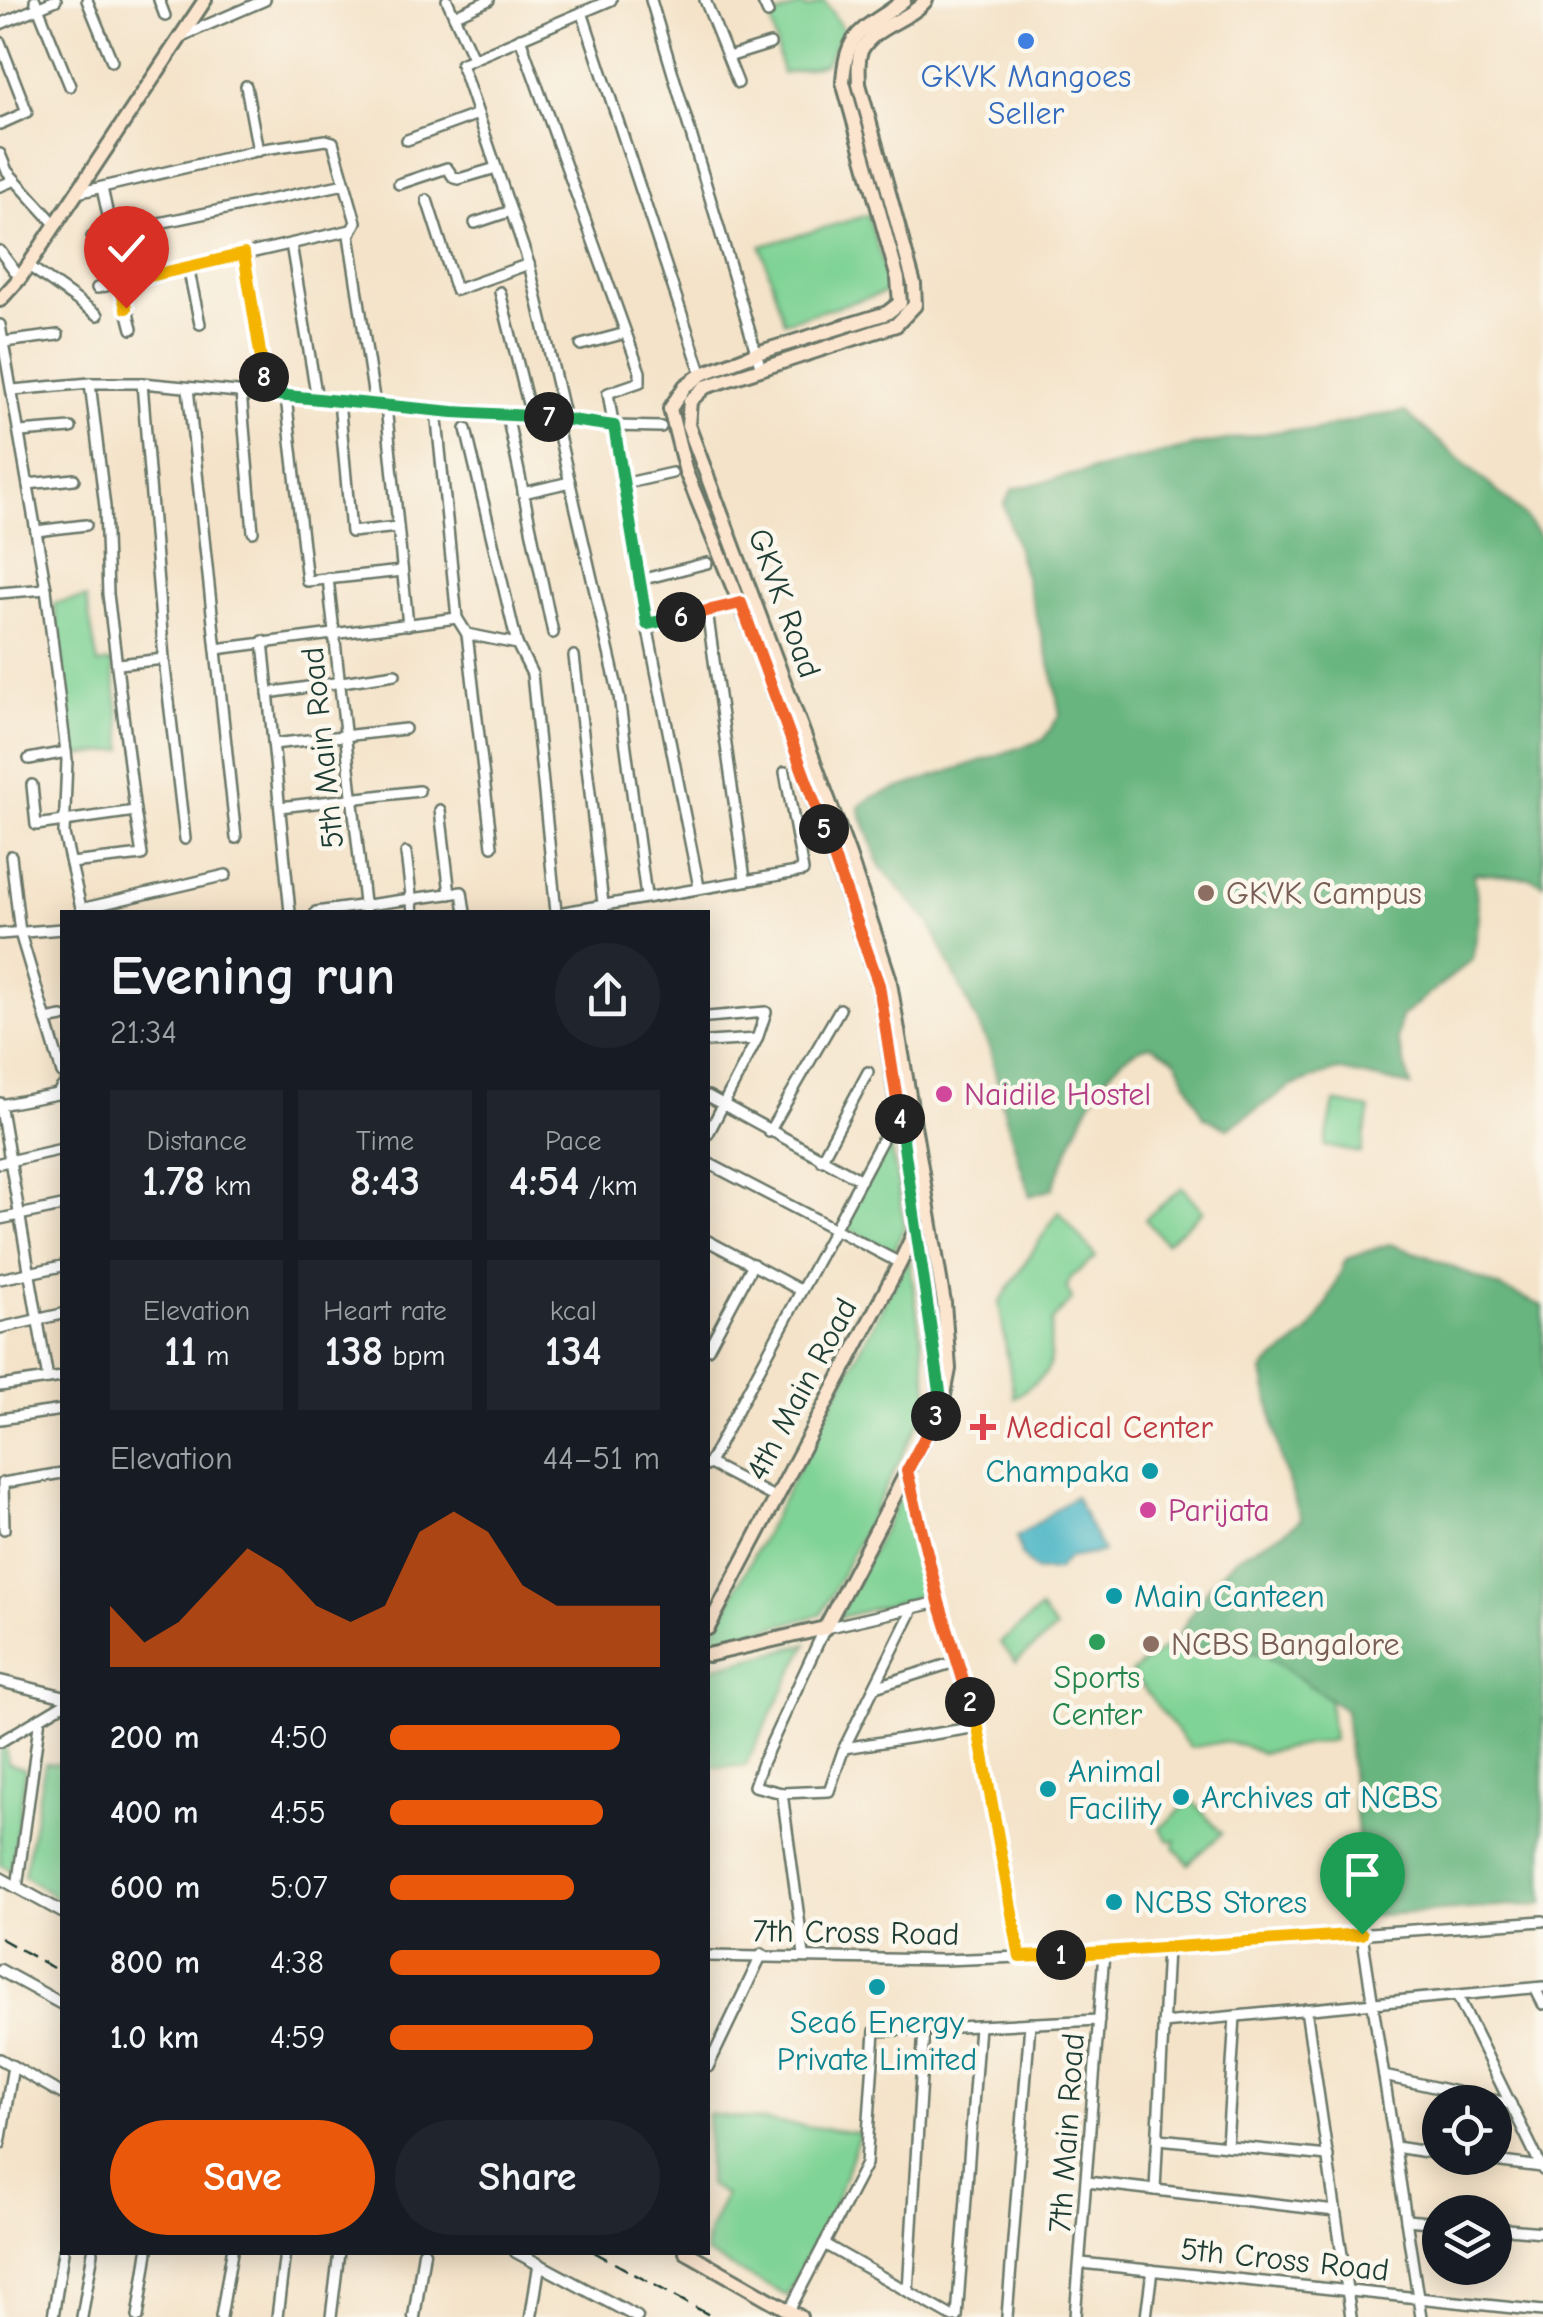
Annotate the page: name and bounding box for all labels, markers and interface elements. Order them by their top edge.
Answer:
marker: GKVK Mangoes Seller [1015,30,1037,52]
place label: GKVK Mangoes Seller [921,58,1131,132]
pin [84,206,169,309]
icon: check [99,221,154,276]
pin: 8 [239,352,289,402]
text: 8 [257,361,271,393]
pin: 7 [524,392,574,442]
text: 7 [543,401,555,433]
street label: GKVK Road [741,524,829,683]
pin: 6 [656,592,706,642]
text: 6 [674,601,688,633]
street label: 5th Main Road [294,645,351,851]
pin: 5 [799,804,849,854]
text: 5 [817,813,831,845]
place label: GKVK Campus [1226,875,1422,912]
marker: GKVK Campus [1195,882,1217,904]
button: share [555,943,660,1048]
text: Evening run [110,944,395,1008]
text: 21:34 [110,1014,177,1051]
place label: Naidile Hostel [964,1076,1151,1113]
marker: Naidile Hostel [933,1083,955,1105]
pin: 4 [875,1094,925,1144]
text: 4 [893,1103,907,1135]
text: Distance [147,1125,247,1157]
text: Time [356,1125,414,1157]
text: Pace [545,1125,602,1157]
text: 1.78 [142,1157,205,1206]
text: 8:43 [350,1157,420,1206]
text: 4:54 [509,1157,579,1206]
text: km [205,1170,251,1202]
text: /km [579,1170,638,1202]
street label: 4th Main Road [738,1292,865,1486]
text: Elevation [143,1295,250,1327]
text: Heart rate [323,1295,447,1327]
text: kcal [550,1295,597,1327]
text: 11 [164,1327,197,1376]
text: 138 [324,1327,383,1376]
text: 134 [545,1327,602,1376]
text: m [197,1340,229,1372]
text: bpm [383,1340,446,1372]
pin: 3 [911,1391,961,1441]
text: 3 [929,1400,943,1432]
place label: Medical Center [1006,1409,1213,1446]
marker: Medical Center [970,1414,996,1440]
text: Elevation [110,1440,233,1477]
text: 44–51 m [543,1440,660,1477]
place label: Champaka [985,1453,1130,1490]
marker: Champaka [1139,1460,1161,1482]
place label: Parijata [1168,1492,1270,1529]
marker: Parijata [1137,1499,1159,1521]
place label: Main Canteen [1134,1578,1325,1615]
marker: Main Canteen [1103,1585,1125,1607]
place label: NCBS Bangalore [1171,1626,1399,1663]
marker: Sports Center [1086,1631,1108,1653]
marker: NCBS Bangalore [1140,1633,1162,1655]
place label: Sports Center [1052,1659,1142,1733]
pin: 2 [945,1677,995,1727]
text: 2 [963,1686,977,1718]
text: 200 m [110,1719,199,1756]
text: 4:50 [270,1719,328,1756]
place label: Animal Facility [1068,1753,1162,1827]
marker: Animal Facility [1037,1778,1059,1800]
place label: Archives at NCBS [1201,1779,1439,1816]
marker: Archives at NCBS [1170,1786,1192,1808]
text: 400 m [110,1794,198,1831]
text: 4:55 [270,1794,326,1831]
pin [1320,1832,1405,1935]
icon: arrive [1335,1847,1390,1902]
text: 600 m [110,1869,200,1906]
text: 5:07 [270,1869,328,1906]
place label: NCBS Stores [1134,1884,1307,1921]
marker: NCBS Stores [1103,1891,1125,1913]
street label: 7th Cross Road [752,1912,960,1953]
pin: 1 [1036,1930,1086,1980]
text: 1 [1055,1939,1067,1971]
text: 800 m [110,1944,200,1981]
text: 4:38 [270,1944,324,1981]
marker: Sea6 Energy Private Limited [866,1976,888,1998]
place label: Sea6 Energy Private Limited [777,2004,977,2078]
text: 1.0 km [110,2019,199,2056]
text: 4:59 [270,2019,326,2056]
street label: 7th Main Road [1041,2032,1092,2234]
map controls [1422,2085,1512,2285]
button: locate [1422,2085,1512,2175]
button: Save [110,2120,375,2235]
button: Share [395,2120,660,2235]
button: layers [1422,2195,1512,2285]
street label: 5th Cross Road [1179,2230,1391,2289]

